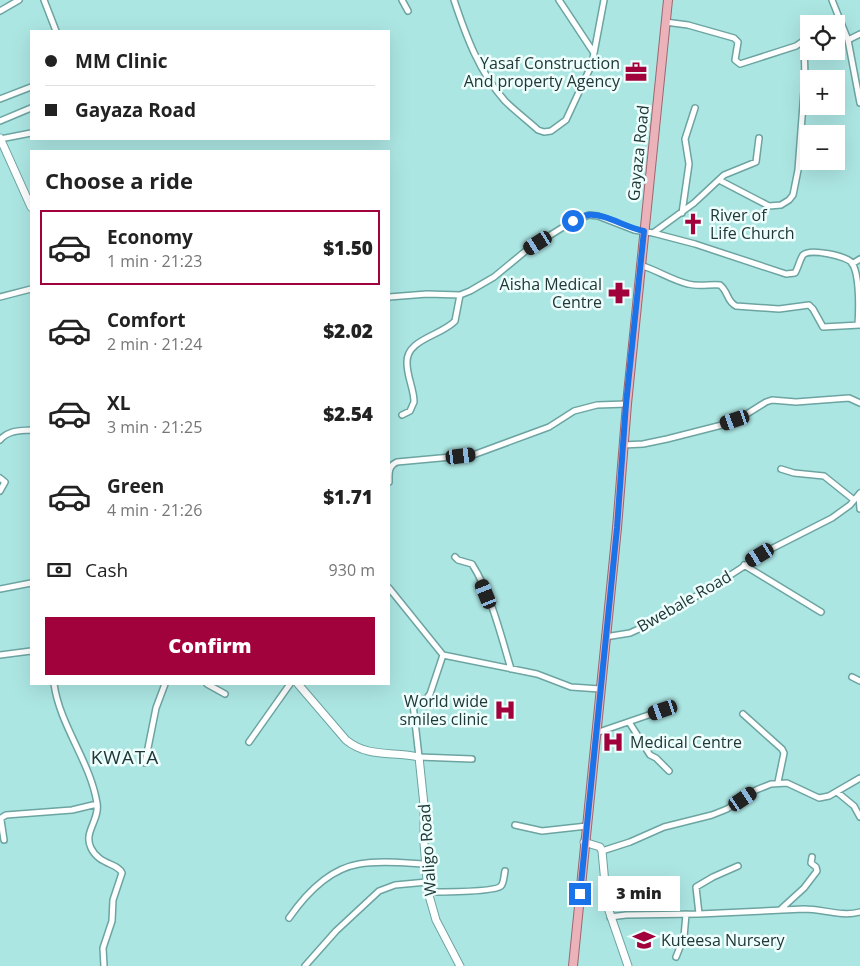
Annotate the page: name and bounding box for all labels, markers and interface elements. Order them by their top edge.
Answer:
map controls [800,15,845,170]
button: locate [800,15,845,60]
text: MM Clinic [75,48,168,74]
place label: Yasaf Construction And property Agency [464,52,621,92]
office icon: Yasaf Construction And property Agency [623,59,649,85]
button: + [800,70,845,115]
text: Gayaza Road [75,97,196,123]
street label: Gayaza Road [622,104,654,202]
button: − [800,125,845,170]
text: Choose a ride [45,165,193,195]
place label: River of Life Church [710,204,795,244]
route start [562,210,584,232]
church icon: River of Life Church [680,211,706,237]
text: Economy [107,224,193,250]
icon: car [47,225,92,270]
car [521,229,554,257]
text: $1.50 [323,235,373,261]
text: 1 min · 21:23 [107,250,202,272]
place label: Aisha Medical Centre [500,273,602,313]
pharmacy icon: Aisha Medical Centre [606,280,632,306]
text: Comfort [107,307,186,333]
icon: car [47,308,92,353]
text: $2.02 [323,318,373,344]
text: 2 min · 21:24 [107,333,202,355]
text: XL [107,390,130,416]
icon: car [47,391,92,436]
text: $2.54 [323,401,373,427]
car [718,408,751,432]
text: 3 min · 21:25 [107,416,202,438]
car [445,447,476,465]
text: Green [107,473,164,499]
icon: car [47,474,92,519]
text: $1.71 [323,484,373,510]
text: 4 min · 21:26 [107,499,202,521]
car [743,541,776,569]
icon: cash [45,556,73,584]
text: Cash [85,557,128,583]
text: 930 m [329,559,375,581]
street label: Bwebale Road [633,565,735,637]
car [473,577,498,611]
button: Confirm [45,617,375,675]
place label: World wide smiles clinic [399,690,488,730]
hospital icon: World wide smiles clinic [492,697,518,723]
car [646,698,679,722]
hospital icon: Medical Centre [600,729,626,755]
place label: Medical Centre [630,731,742,753]
district label: KWATA [91,744,159,770]
car [726,784,759,814]
street label: Waligo Road [413,803,441,897]
callout: 3 min [598,876,680,912]
text: 3 min [616,882,662,904]
route end [569,883,591,905]
school or university icon: Kuteesa Nursery [631,927,657,953]
place label: Kuteesa Nursery [661,929,786,951]

